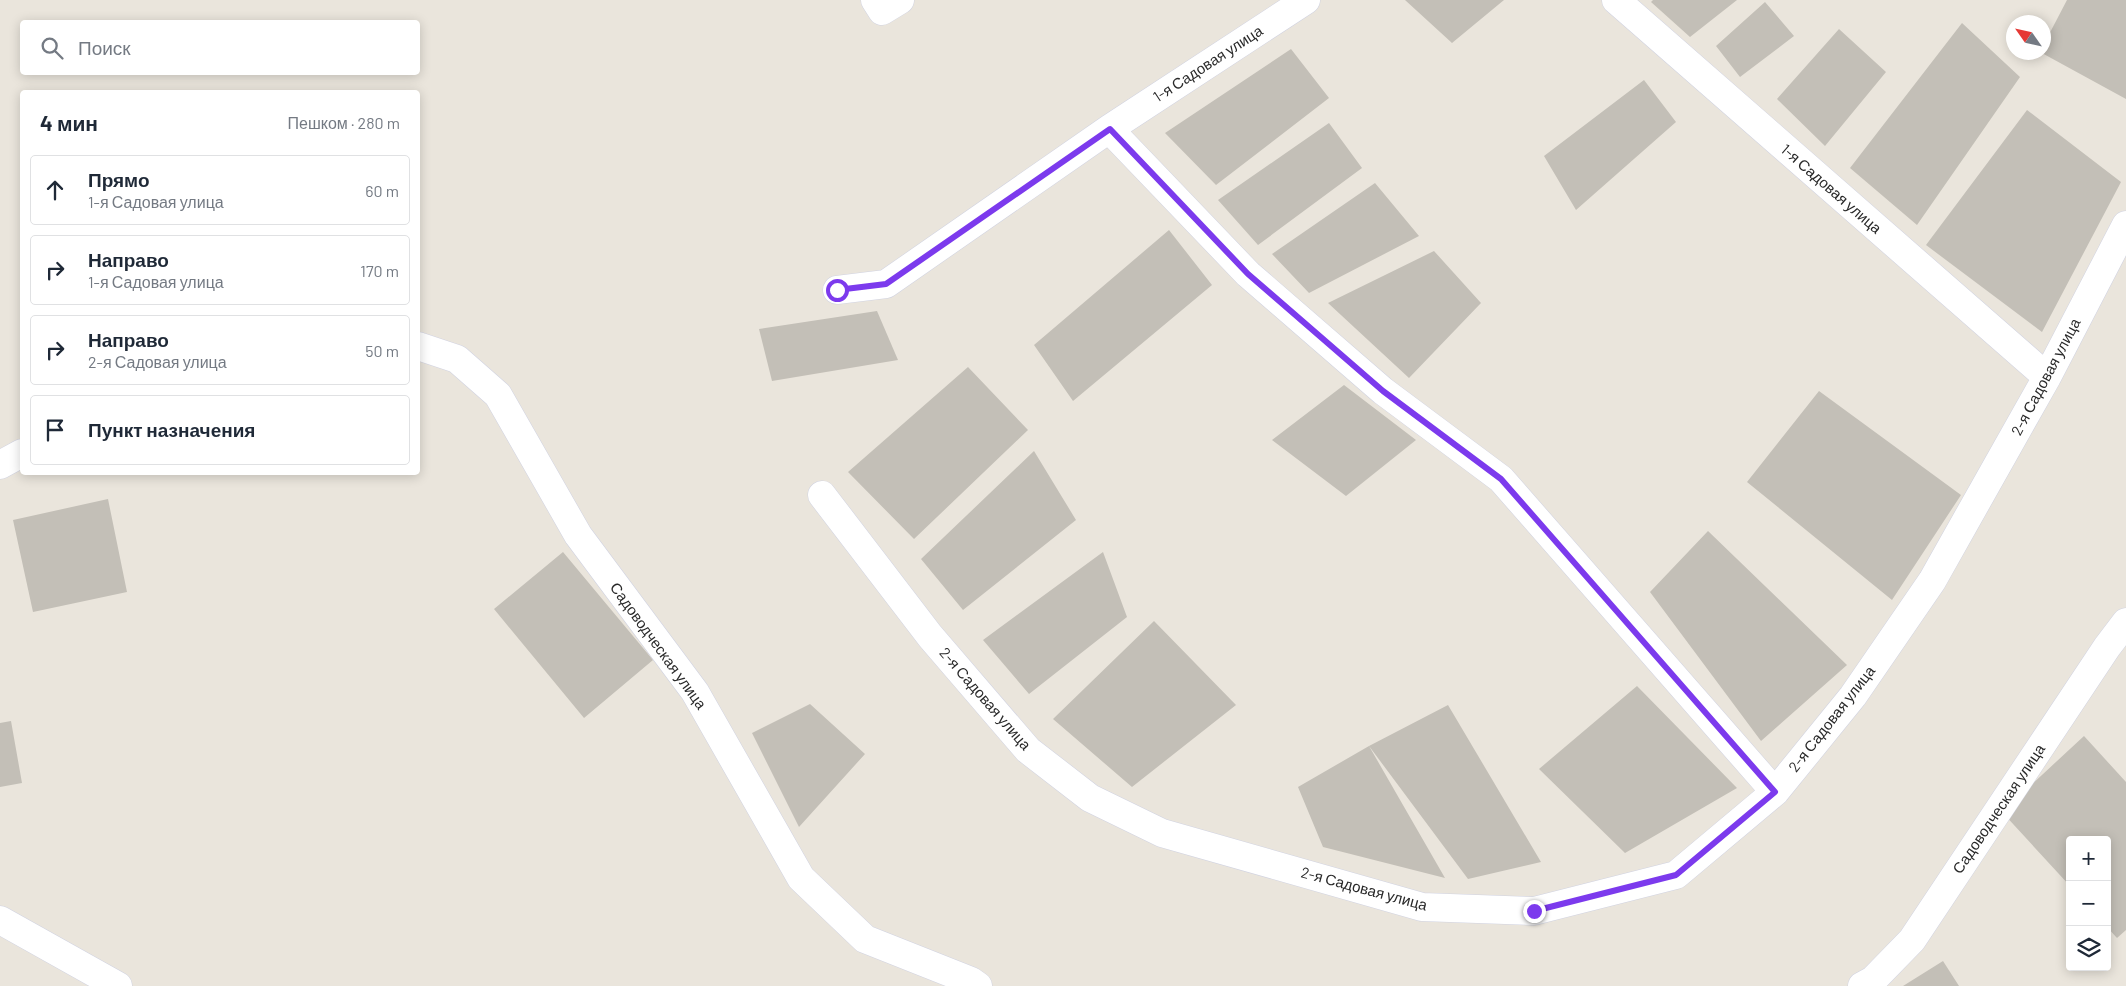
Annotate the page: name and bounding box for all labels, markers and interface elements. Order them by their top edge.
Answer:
north arrow [2006,15,2051,60]
search box [20,20,420,75]
street label: 1-я Садовая улица [1149,21,1266,105]
icon: search [38,34,66,62]
text: Поиск [78,36,131,59]
text: 4 мин [40,110,98,135]
text: Пешком · 280 m [288,113,400,132]
street label: 1-я Садовая улица [1778,140,1886,237]
text: Прямо [88,168,150,191]
icon: ahead [41,176,69,204]
text: 60 m [365,181,399,200]
text: 1-я Садовая улица [88,192,224,211]
text: Направо [88,248,169,271]
icon: right [41,256,69,284]
text: 170 m [360,261,399,280]
text: 1-я Садовая улица [88,272,224,291]
route start [826,279,849,302]
street label: 2-я Садовая улица [2007,314,2084,438]
text: Направо [88,328,169,351]
icon: right [41,336,69,364]
text: 50 m [365,341,399,360]
text: 2-я Садовая улица [88,352,227,371]
icon: arrive [41,416,69,444]
text: Пункт назначения [88,418,255,441]
street label: Садоводческая улица [607,579,711,713]
street label: 2-я Садовая улица [936,643,1036,754]
street label: 2-я Садовая улица [1784,661,1879,775]
street label: Садоводческая улица [1948,740,2049,877]
map controls [2066,836,2111,971]
button: + [2066,836,2111,881]
street label: 2-я Садовая улица [1299,863,1430,914]
button: − [2066,881,2111,926]
route end [1523,900,1546,923]
button: layers [2066,926,2111,971]

